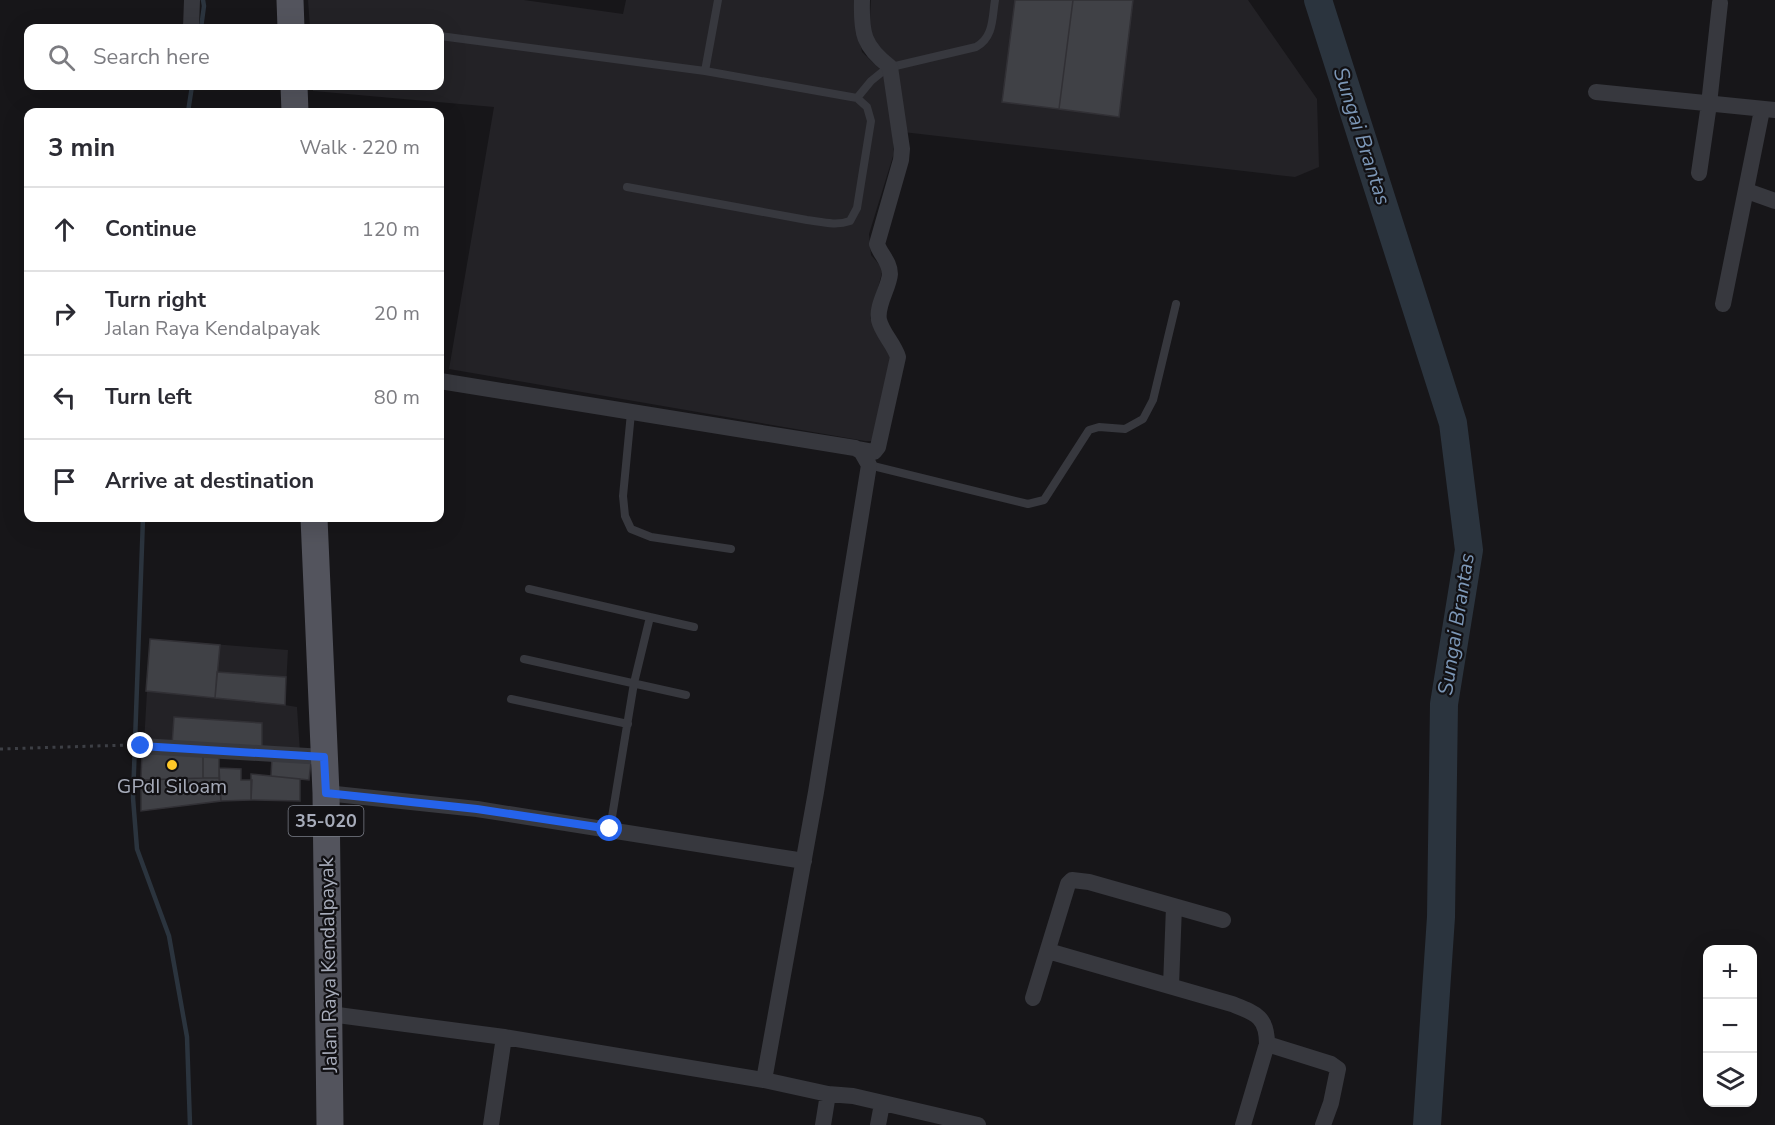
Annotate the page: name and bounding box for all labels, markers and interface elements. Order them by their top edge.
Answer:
search box [24,24,444,90]
icon: search [45,41,78,74]
text: Search here [93,42,210,72]
water label: Sungai Brantas [1327,63,1397,209]
text: 3 min [48,130,115,165]
text: Walk · 220 m [300,134,420,161]
icon: ahead [48,213,81,246]
text: Continue [105,214,196,244]
text: 120 m [362,216,420,243]
text: Turn right [105,285,206,315]
icon: right [48,297,81,330]
text: 20 m [374,300,420,327]
text: Jalan Raya Kendalpayak [105,315,320,342]
icon: left [48,381,81,414]
text: Turn left [105,382,192,412]
text: 80 m [374,384,420,411]
icon: arrive [48,465,81,498]
text: Arrive at destination [105,466,314,496]
water label: Sungai Brantas [1431,551,1481,697]
route end [127,732,153,758]
marker: GPdI Siloam [165,758,179,772]
place label: GPdI Siloam [117,773,227,800]
road number: 35-020 [288,806,364,836]
route start [596,815,622,841]
street label: Jalan Raya Kendalpayak [313,856,344,1074]
map controls [1703,945,1757,1107]
button: + [1703,945,1757,999]
button: − [1703,999,1757,1053]
button: layers [1703,1053,1757,1107]

